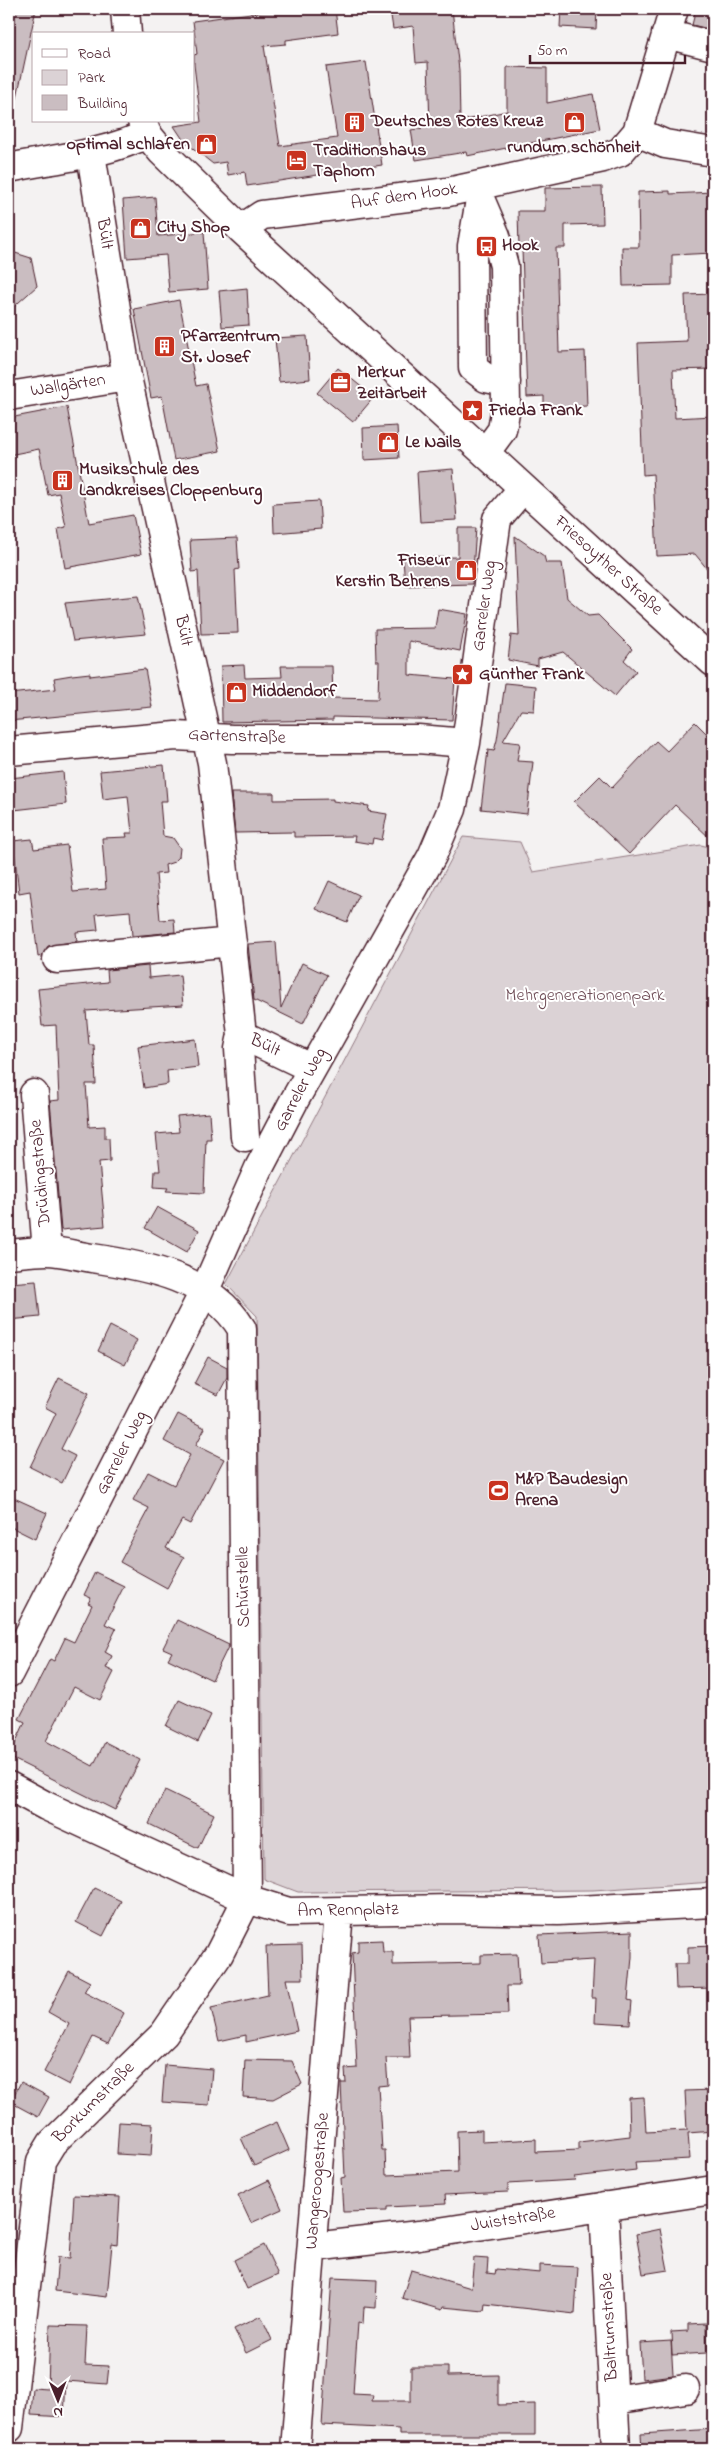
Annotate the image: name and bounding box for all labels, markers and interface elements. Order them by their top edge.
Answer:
legend [32,32,195,122]
scale bar [530,32,684,64]
text: 50 m [537,40,568,62]
text: Road [78,43,111,65]
text: Park [78,67,106,89]
text: Building [77,93,127,116]
place label: Deutsches Rotes Kreuz [370,109,544,135]
building icon: Deutsches Rotes Kreuz [343,110,367,134]
shop icon: rundum schönheit [562,111,586,135]
place label: optimal schlafen [67,132,190,158]
shop icon: optimal schlafen [194,133,218,157]
place label: rundum schönheit [507,135,642,161]
place label: Traditionshaus Taphorn [313,138,426,185]
hotel icon: Traditionshaus Taphorn [285,149,309,173]
street label: Auf dem Hook [349,177,459,217]
street label: Bült [89,215,119,252]
place label: City Shop [157,215,230,242]
shop icon: City Shop [129,216,153,240]
place label: Hook [502,233,540,259]
bus stop icon: Hook [474,234,498,258]
place label: Pfarrzentrum St. Josef [181,324,280,371]
building icon: Pfarrzentrum St. Josef [153,335,177,359]
place label: Merkur Zeitarbeit [357,360,428,407]
street label: Wallgärten [29,367,108,406]
office icon: Merkur Zeitarbeit [329,371,353,395]
place label: Frieda Frank [488,398,584,424]
place icon: Frieda Frank [461,399,485,423]
place label: Le Nails [405,430,462,456]
shop icon: Le Nails [377,431,401,455]
place label: Musikschule des Landkreises Cloppenburg [79,457,262,505]
building icon: Musikschule des Landkreises Cloppenburg [51,468,75,492]
street label: Friesoyther Straße [547,509,669,623]
place label: Friseur Kerstin Behrens [335,548,450,595]
shop icon: Friseur Kerstin Behrens [454,559,478,583]
street label: Garreler Weg [466,559,505,653]
street label: Bült [167,612,199,649]
place label: Günther Frank [479,662,586,688]
place icon: Günther Frank [451,663,475,687]
place label: Middendorf [252,679,337,705]
shop icon: Middendorf [224,680,248,704]
street label: Gartenstraße [188,722,287,752]
park label: Mehrgenerationenpark [506,983,665,1010]
street label: Bült [244,1027,285,1065]
street label: Garreler Weg [268,1043,335,1137]
street label: Drüdingstraße [23,1117,60,1229]
street label: Garreler Weg [90,1406,155,1500]
place label: M&P Baudesign Arena [515,1467,628,1514]
sports icon: M&P Baudesign Arena [487,1478,511,1502]
street label: Schürstelle [230,1545,258,1628]
street label: Am Rennplatz [297,1897,399,1925]
street label: Borkumstraße [46,2055,142,2151]
street label: Wangeroogestraße [299,2111,338,2251]
street label: Juiststraße [469,2200,558,2240]
street label: Baltrumstraße [594,2271,626,2383]
north arrow [32,2376,82,2426]
text: N [53,2401,63,2422]

